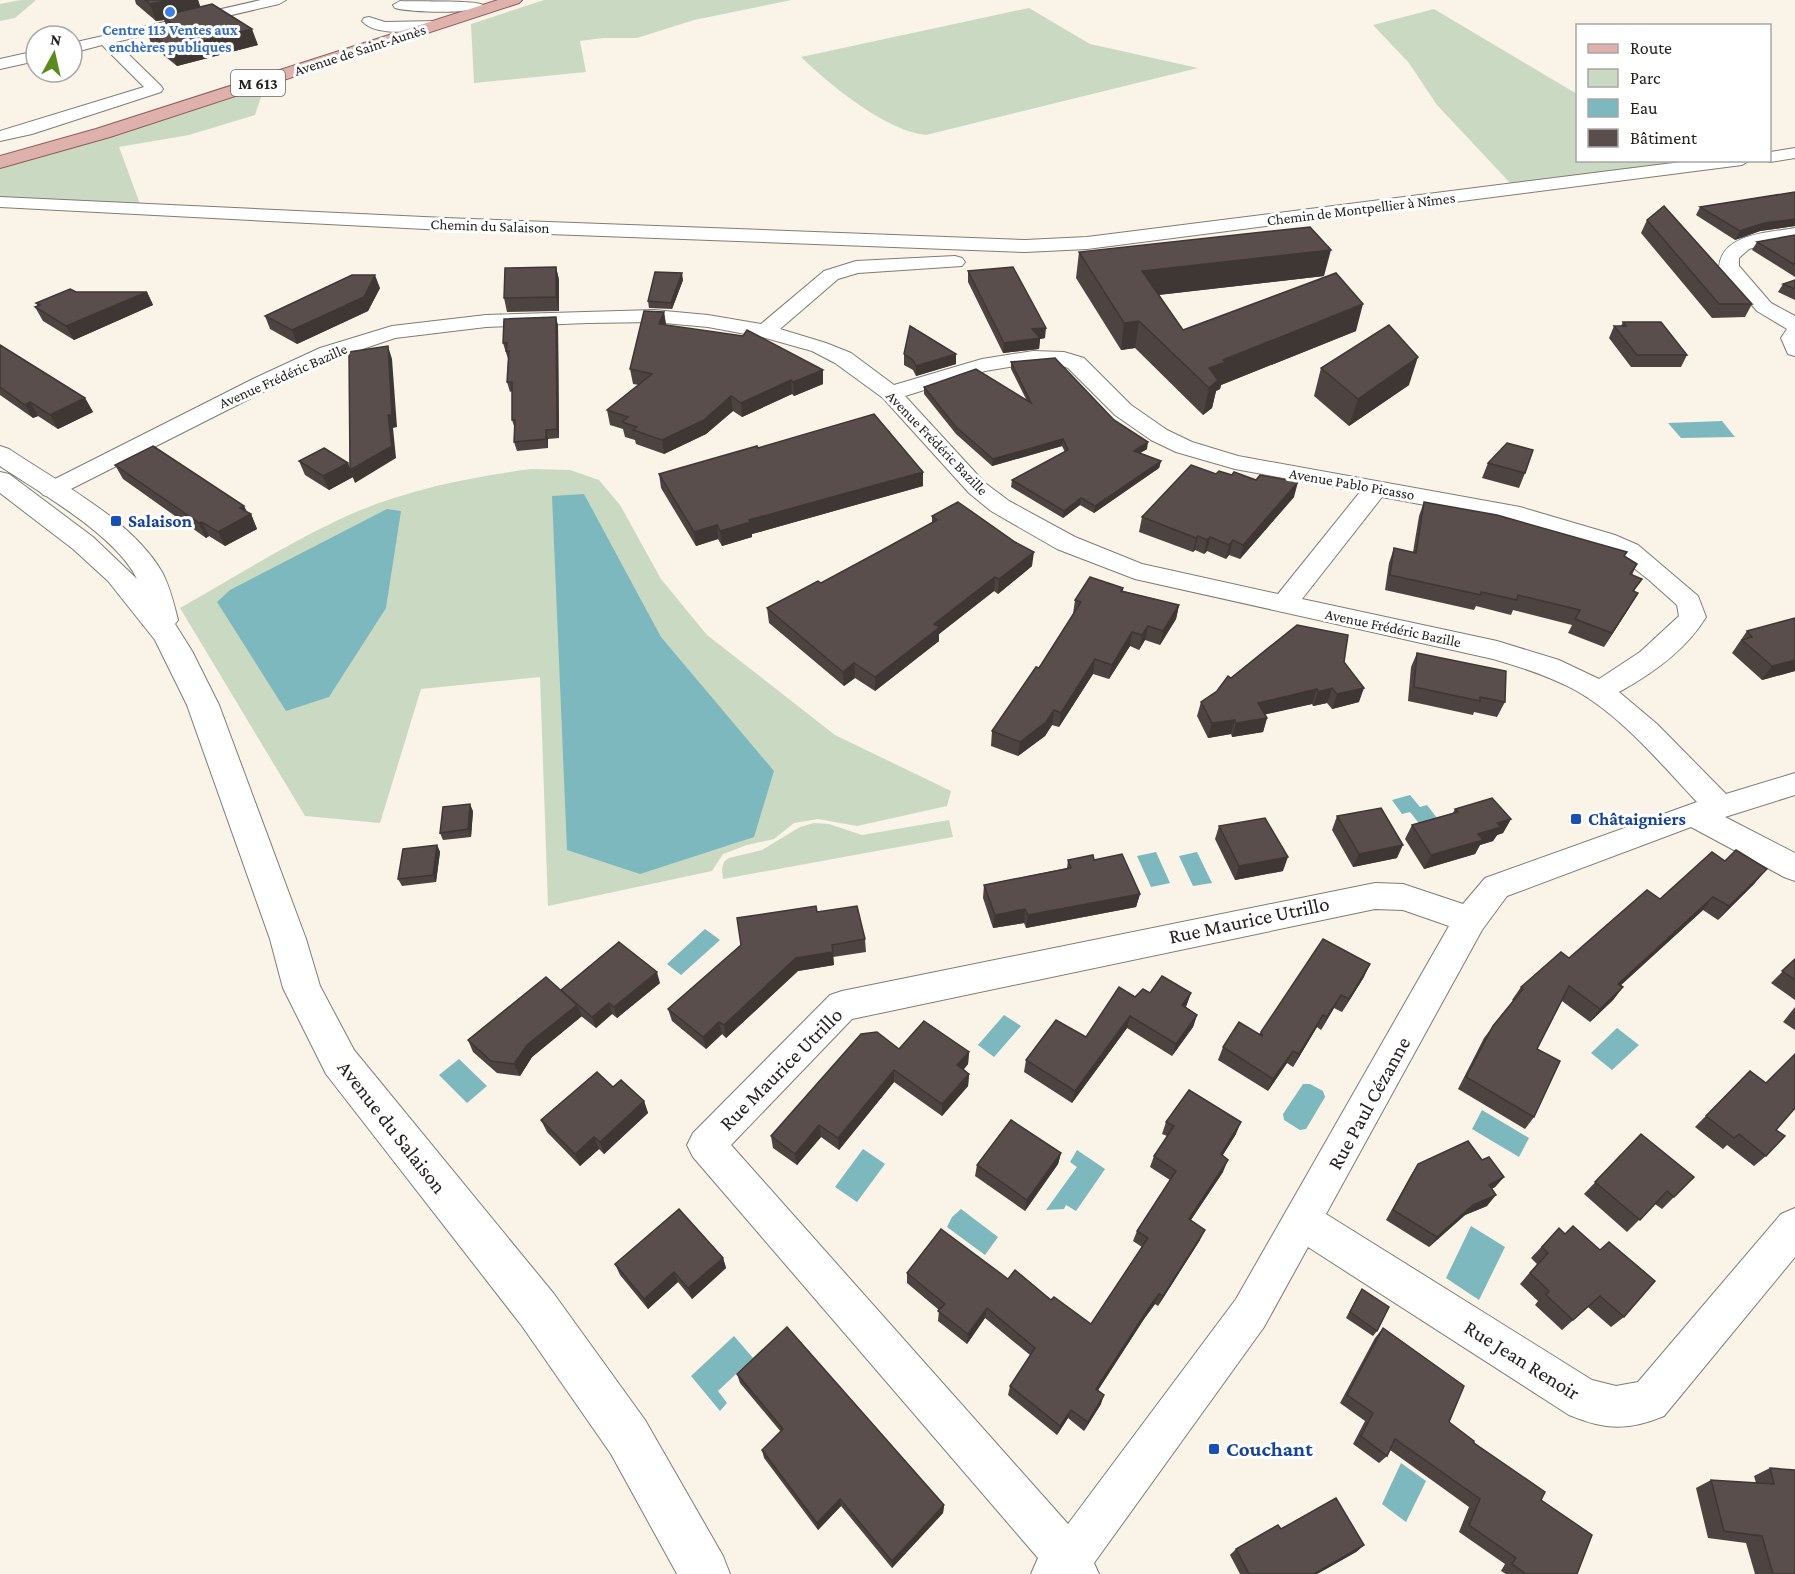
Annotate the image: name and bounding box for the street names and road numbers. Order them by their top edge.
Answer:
street label: Avenue de Saint-Aunès [292,21,428,79]
road number: M 613 [231,70,285,96]
street label: Chemin de Montpellier à Nîmes [1266,189,1456,229]
street label: Chemin du Salaison [430,216,550,236]
street label: Avenue Frédéric Bazille [216,340,350,411]
street label: Avenue Frédéric Bazille [883,388,991,499]
street label: Avenue Pablo Picasso [1288,465,1416,503]
street label: Avenue Frédéric Bazille [1324,606,1463,650]
street label: Rue Maurice Utrillo [1167,891,1331,949]
street label: Rue Maurice Utrillo [715,1003,847,1135]
street label: Rue Paul Cézanne [1323,1032,1415,1174]
street label: Avenue du Salaison [333,1056,451,1198]
street label: Rue Jean Renoir [1460,1315,1584,1405]

